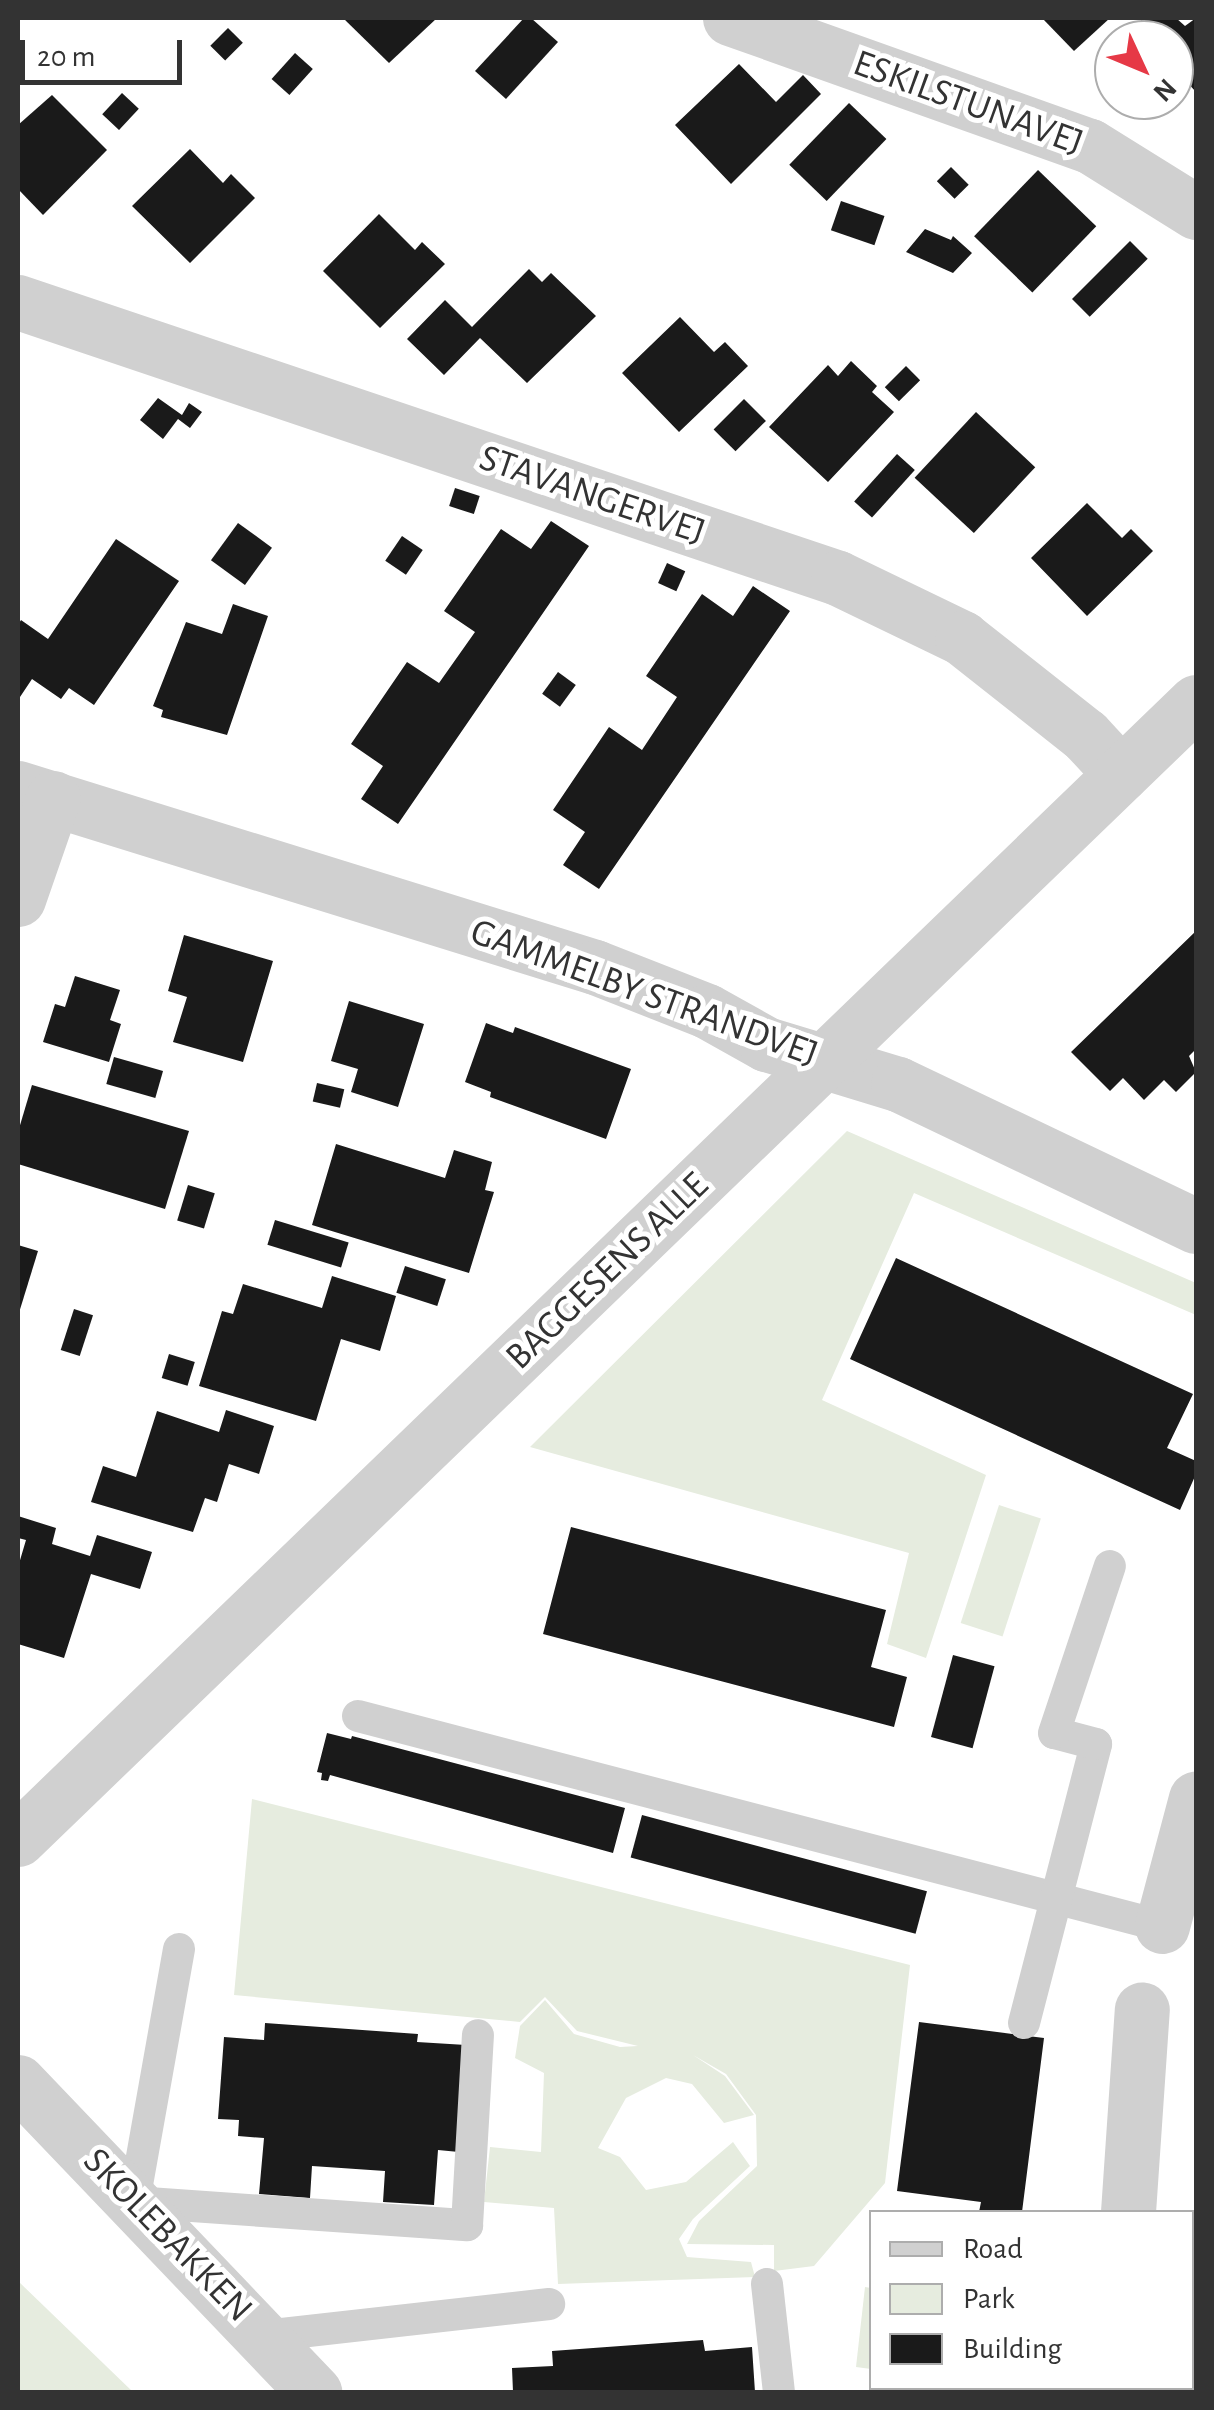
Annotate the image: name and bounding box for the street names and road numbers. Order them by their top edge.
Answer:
street label: ESKILSTUNAVEJ [847,41,1089,167]
street label: STAVANGERVEJ [473,436,711,556]
street label: GAMMELBY STRANDVEJ [464,910,824,1078]
street label: BAGGESENS ALLE [497,1164,719,1380]
street label: SKOLEBAKKEN [73,2139,261,2333]

